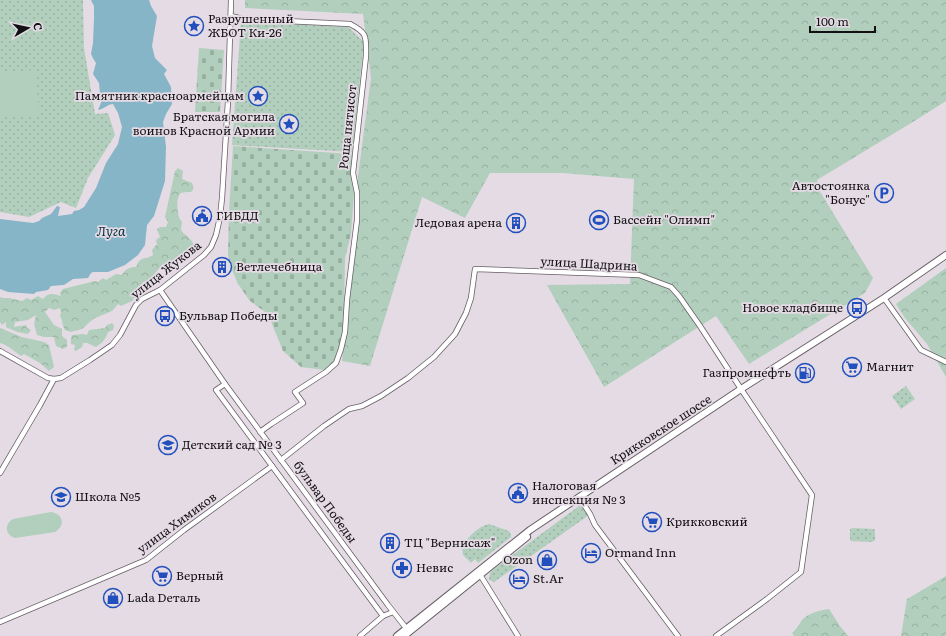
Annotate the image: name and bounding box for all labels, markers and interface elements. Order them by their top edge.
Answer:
north arrow [8,8,48,48]
scale bar [810,8,875,34]
place label: Разрушенный ЖБОТ Ки-26 [208,9,294,41]
text: 100 m [816,12,849,30]
place icon: Разрушенный ЖБОТ Ки-26 [183,15,205,37]
text: С [30,21,47,32]
street label: Роща пятисот [334,84,360,170]
place icon: Памятник красноармейцам [247,85,269,107]
place label: Памятник красноармейцам [75,86,244,104]
place label: Братская могила воинов Красной Армии [133,107,276,139]
place icon: Братская могила воинов Красной Армии [278,113,300,135]
place label: Автостоянка "Бонус" [792,176,871,208]
parking icon: Автостоянка "Бонус" [873,182,895,204]
public building icon: ГИБДД [191,205,213,227]
place label: ГИБДД [216,206,259,224]
sports icon: Бассейн "Олимп" [588,209,610,231]
place label: Бассейн "Олимп" [613,210,715,228]
building icon: Ледовая арена [505,212,527,234]
place label: Ледовая арена [415,213,503,231]
water label: Луга [97,221,126,240]
street label: улица Жукова [126,236,205,302]
street label: улица Шадрина [540,251,639,275]
building icon: Ветлечебница [211,256,233,278]
place label: Ветлечебница [236,257,323,275]
bus stop icon: Новое кладбище [846,297,868,319]
place label: Новое кладбище [742,298,843,316]
bus stop icon: Бульвар Победы [154,305,176,327]
place label: Бульвар Победы [179,306,278,324]
supermarket icon: Магнит [841,356,863,378]
place label: Магнит [866,357,914,375]
fuel station icon: Газпромнефть [794,362,816,384]
place label: Газпромнефть [702,363,791,381]
street label: Крикковское шоссе [606,390,715,469]
school or university icon: Детский сад № 3 [157,434,179,456]
place label: Детский сад № 3 [182,435,282,453]
street label: бульвар Победы [290,457,362,546]
place label: Налоговая инспекция № 3 [532,476,626,508]
public building icon: Налоговая инспекция № 3 [507,482,529,504]
school or university icon: Школа №5 [50,486,72,508]
place label: Школа №5 [75,487,140,505]
street label: улица Химиков [133,487,220,557]
supermarket icon: Крикковский [641,511,663,533]
place label: Крикковский [666,512,748,530]
building icon: ТЦ "Вернисаж" [379,532,401,554]
place label: ТЦ "Вернисаж" [404,533,495,551]
hotel icon: Ormand Inn [580,542,602,564]
place label: Ormand Inn [605,543,676,561]
shop icon: Ozon [536,549,558,571]
place label: Ozon [503,550,533,568]
pharmacy icon: Невис [391,557,413,579]
place label: Невис [416,558,453,576]
supermarket icon: Верный [151,565,173,587]
place label: Верный [176,566,224,584]
hotel icon: St.Ar [508,568,530,590]
place label: St.Ar [533,569,563,587]
shop icon: Lada Dеталь [102,587,124,609]
place label: Lada Dеталь [127,588,201,606]

